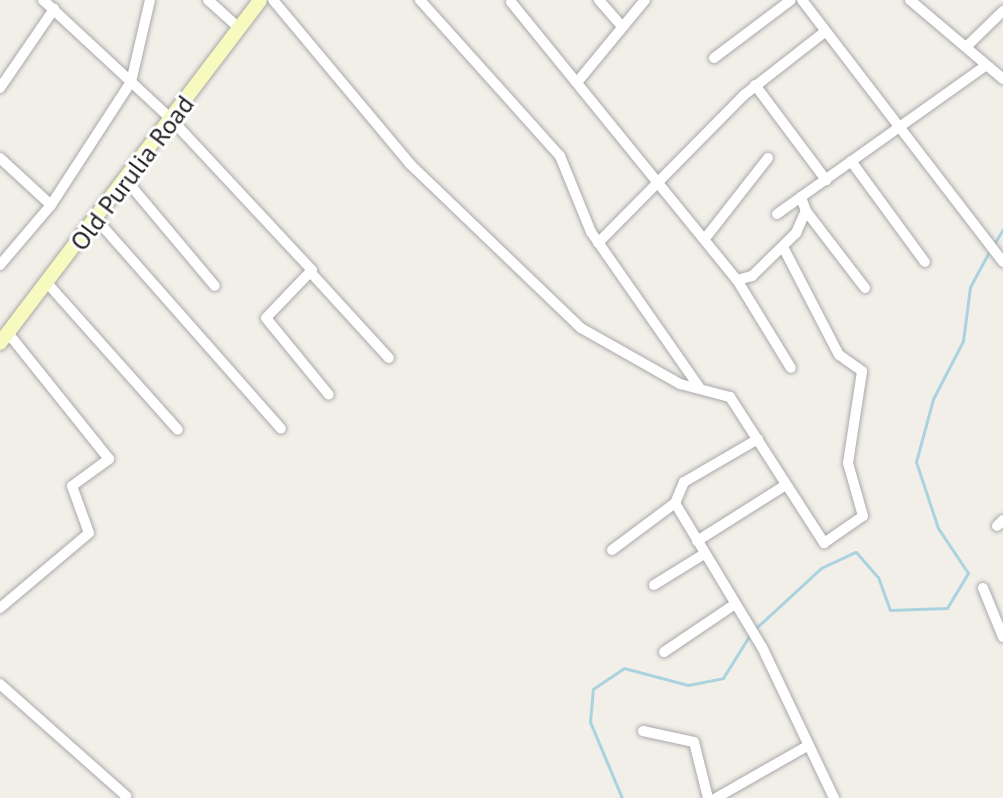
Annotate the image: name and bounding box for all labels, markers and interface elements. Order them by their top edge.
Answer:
street label: Old Purulia Road [64,89,200,257]

